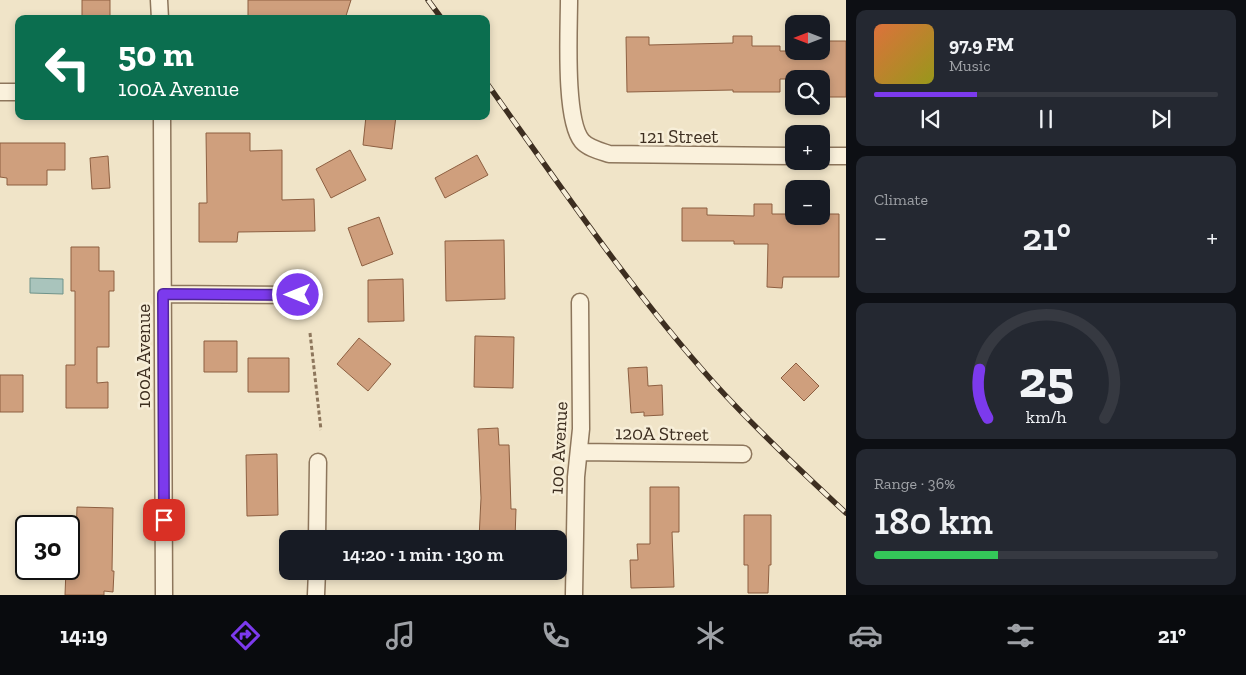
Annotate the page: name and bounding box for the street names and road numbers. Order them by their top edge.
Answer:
street label: 121 Street [640,125,718,148]
street label: 100A Avenue [132,304,155,408]
street label: 100 Avenue [545,401,572,495]
street label: 120A Street [615,421,709,446]

